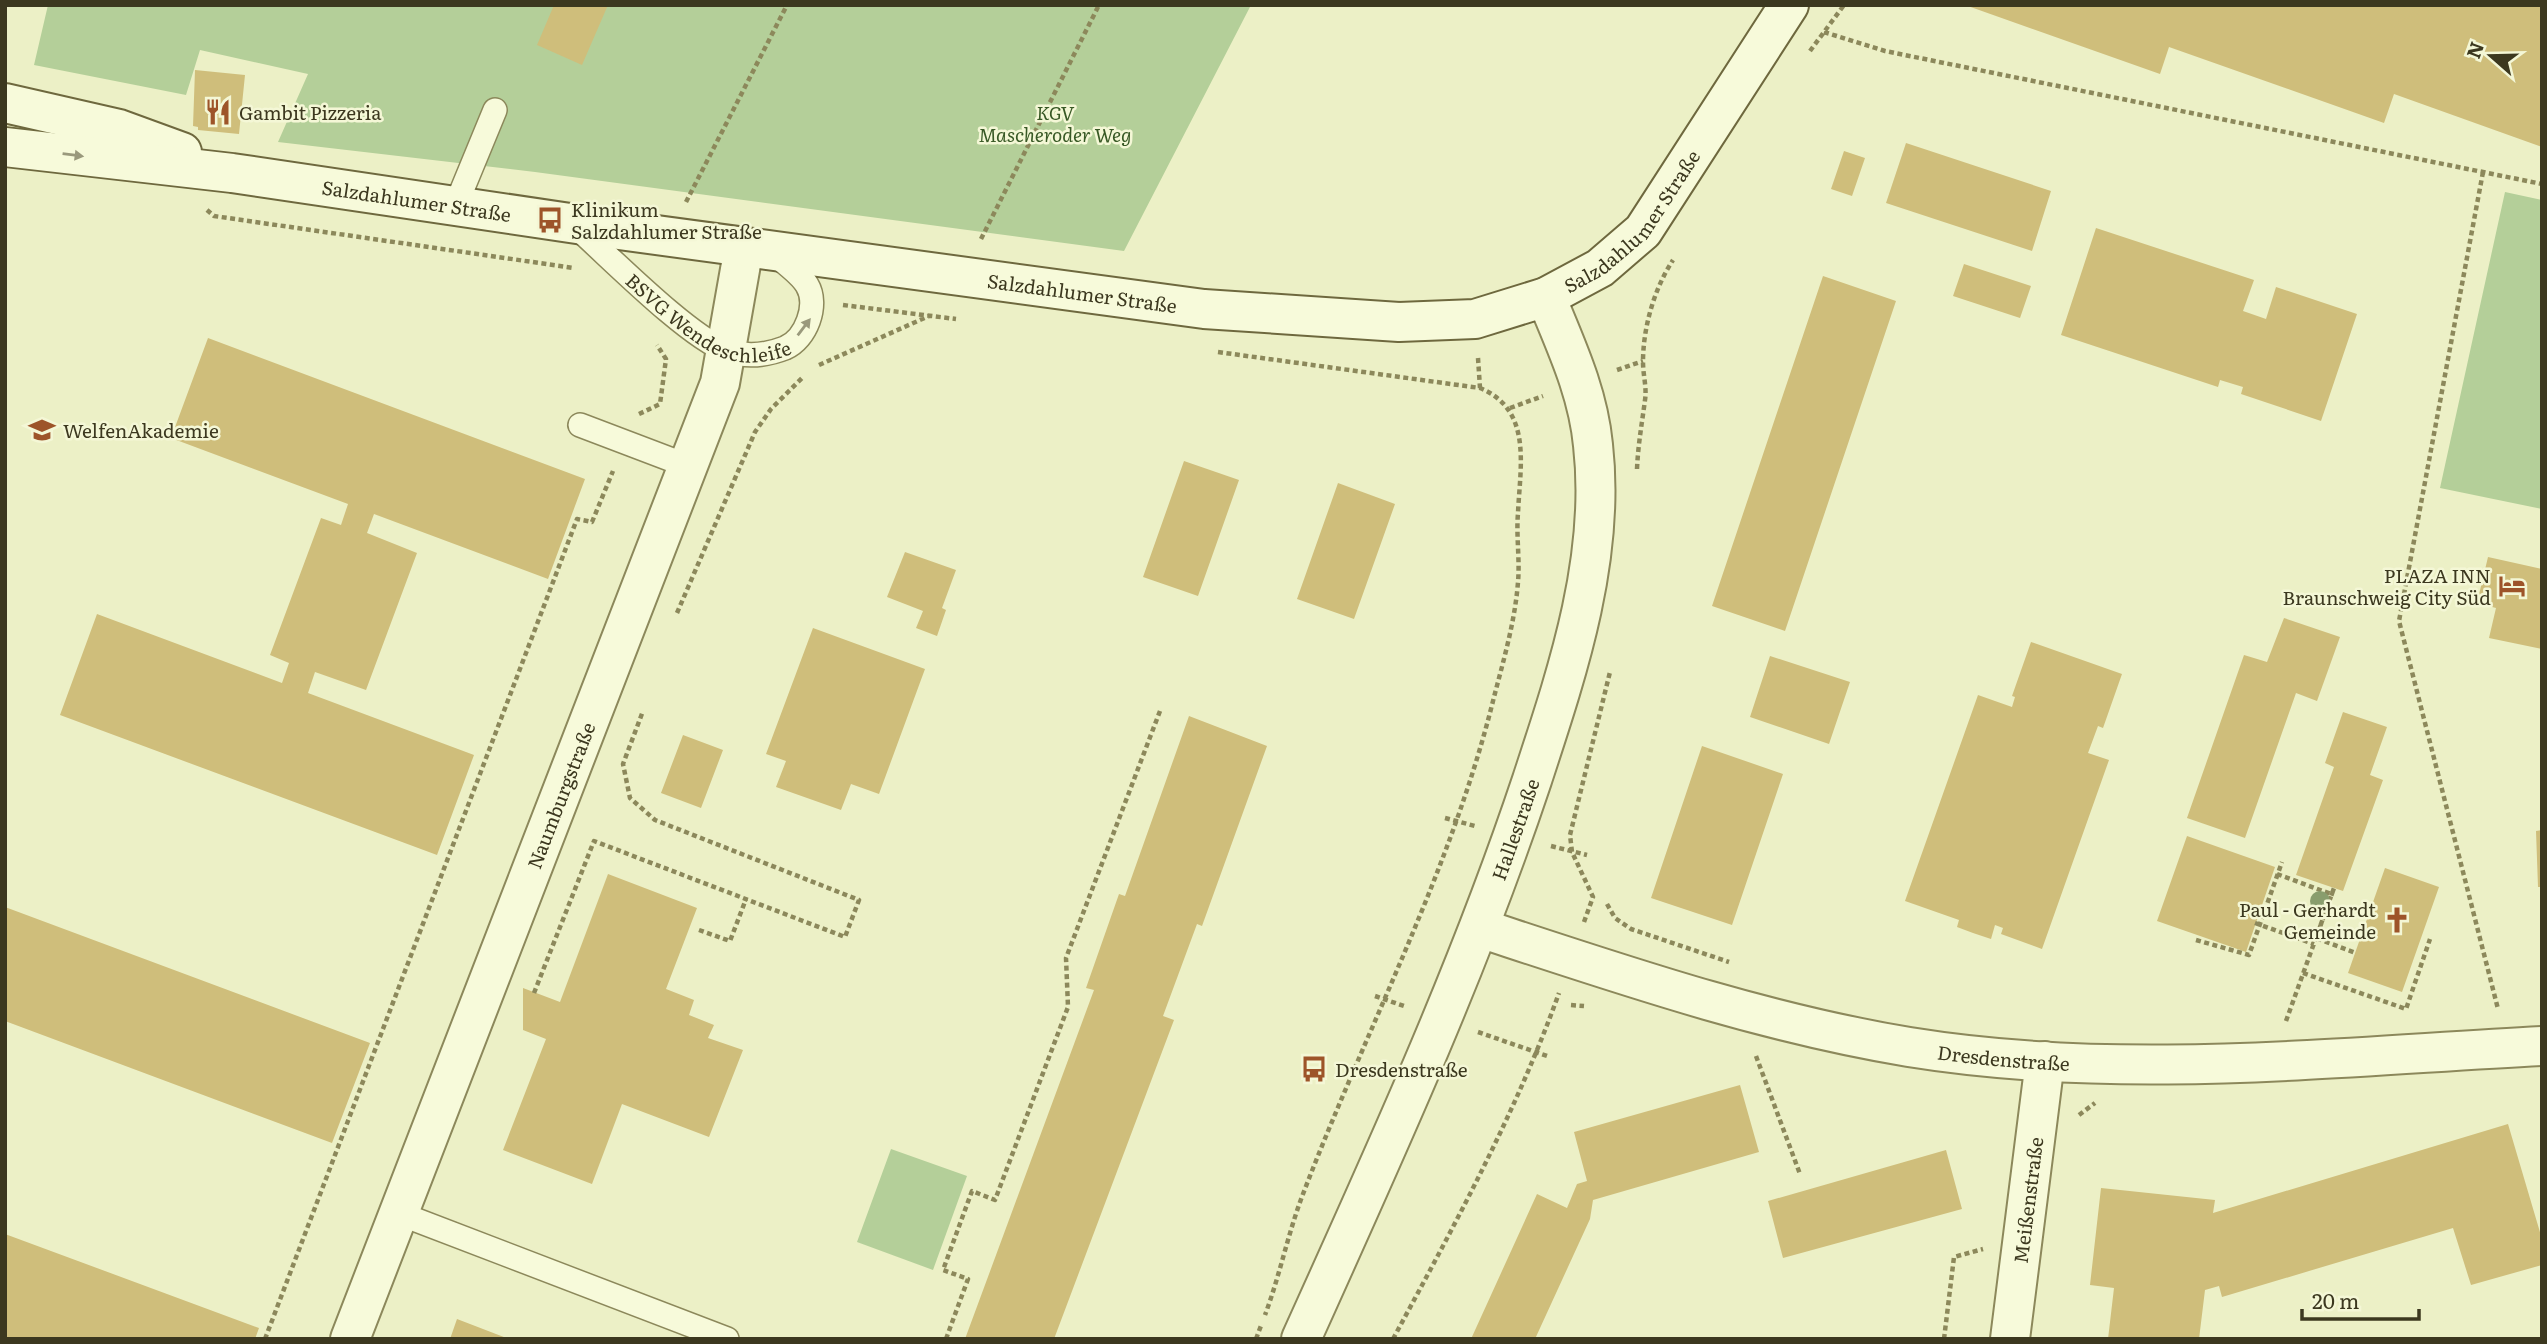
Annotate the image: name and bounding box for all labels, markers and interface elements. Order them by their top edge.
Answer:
north arrow [2456,21,2526,91]
text: N [2458,38,2490,62]
restaurant icon: Gambit Pizzeria [203,97,233,127]
place label: Gambit Pizzeria [239,98,382,126]
park label: KGV Mascheroder Weg [978,98,1132,148]
street label: Salzdahlumer Straße [1559,144,1706,299]
one-way arrow [62,149,84,160]
street label: Salzdahlumer Straße [320,172,513,228]
place label: Klinikum Salzdahlumer Straße [571,195,762,245]
bus stop icon: Klinikum Salzdahlumer Straße [535,205,565,235]
street label: BSVG Wendeschleife [620,266,795,369]
street label: Salzdahlumer Straße [986,266,1179,319]
one-way arrow [797,317,811,336]
school or university icon: WelfenAkademie [27,415,57,445]
place label: WelfenAkademie [63,416,219,444]
place label: PLAZA INN Braunschweig City Süd [2283,561,2491,611]
hotel icon: PLAZA INN Braunschweig City Süd [2497,571,2527,601]
street label: Naumburgstraße [519,718,602,873]
street label: Hallestraße [1484,775,1546,884]
place label: Paul - Gerhardt Gemeinde [2239,895,2376,945]
church icon: Paul - Gerhardt Gemeinde [2382,905,2412,935]
street label: Dresdenstraße [1936,1037,2071,1077]
bus stop icon: Dresdenstraße [1299,1054,1329,1084]
place label: Dresdenstraße [1335,1055,1468,1083]
street label: Meißenstraße [2006,1135,2049,1265]
scale bar [2302,1278,2419,1322]
text: 20 m [2312,1284,2359,1315]

